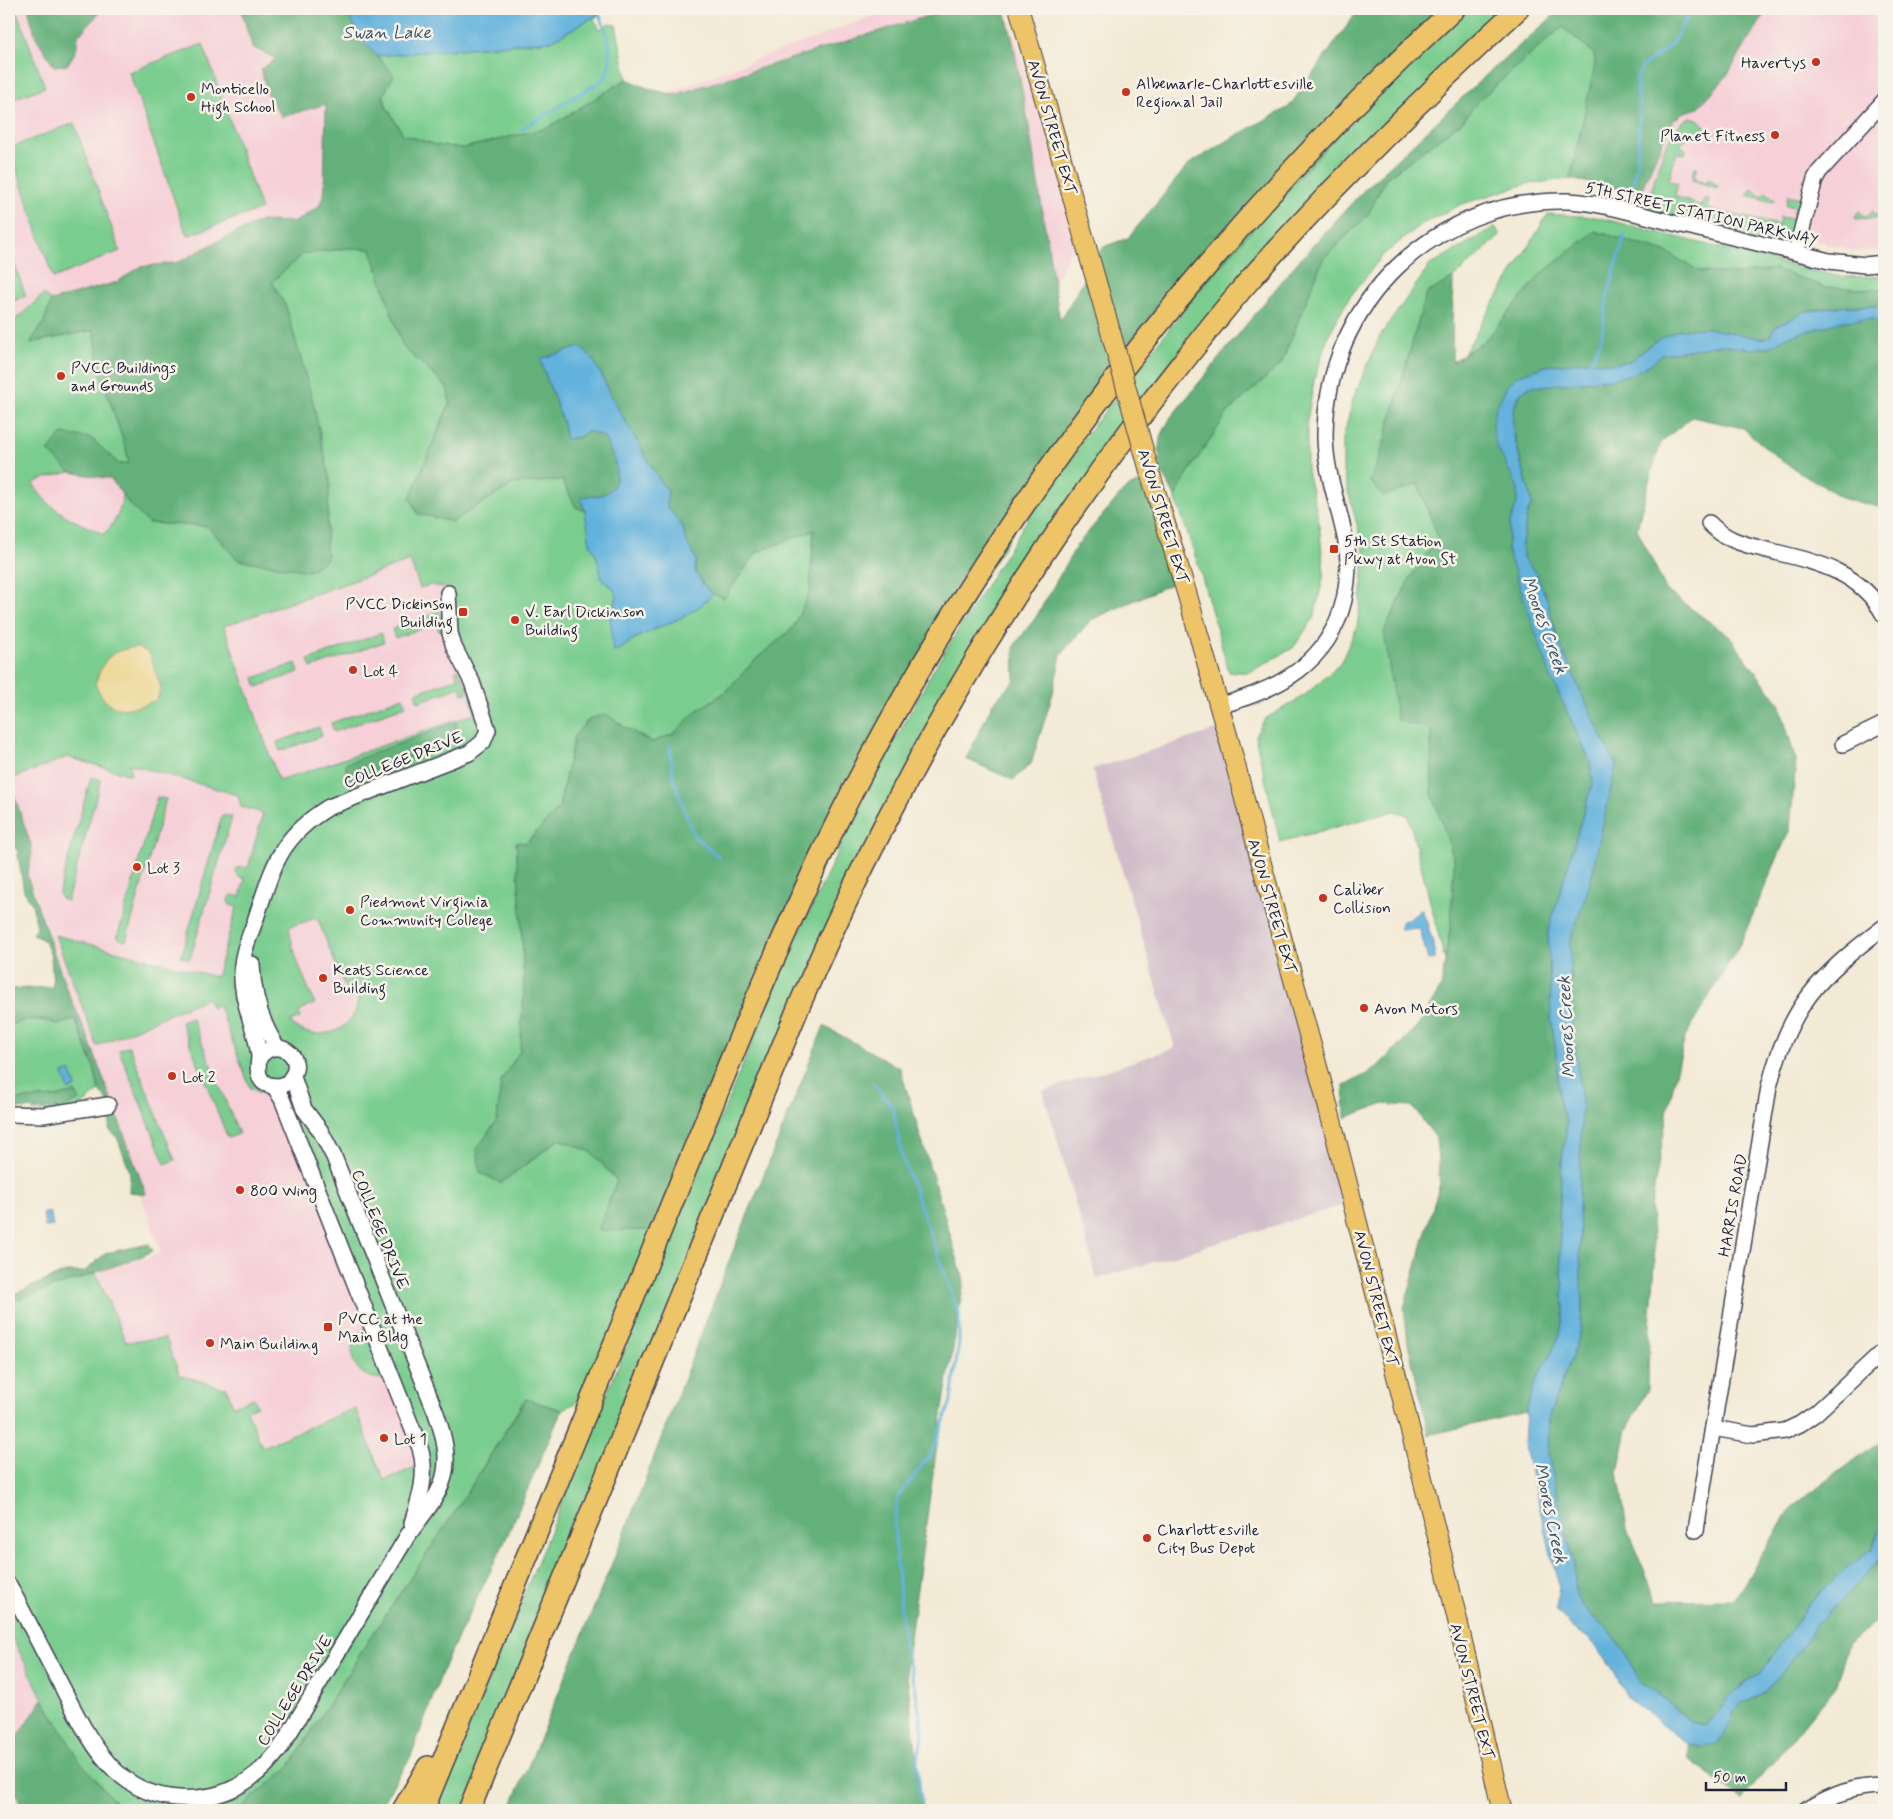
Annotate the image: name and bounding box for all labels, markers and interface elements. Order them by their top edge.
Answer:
water label: Swan Lake [343,21,432,45]
place label: Havertys [1741,53,1806,74]
marker: Havertys [1810,56,1822,68]
street label: AVON STREET EXT [1022,57,1081,199]
place label: Albemarle-Charlottesville Regional Jail [1136,74,1314,114]
place label: Monticello High School [201,79,276,119]
marker: Albemarle-Charlottesville Regional Jail [1120,86,1132,98]
marker: Monticello High School [185,91,197,103]
place label: Planet Fitness [1660,126,1765,147]
marker: Planet Fitness [1769,129,1781,141]
street label: 5TH STREET STATION PARKWAY [1583,177,1820,252]
place label: PVCC Buildings and Grounds [71,358,176,397]
marker: PVCC Buildings and Grounds [55,370,67,382]
street label: AVON STREET EXT [1132,447,1193,587]
place label: 5th St Station Pkwy at Avon St [1344,531,1457,570]
marker: 5th St Station Pkwy at Avon St [1328,543,1340,555]
water label: Moores Creek [1515,573,1573,677]
place label: PVCC Dickinson Building [346,594,453,634]
place label: V. Earl Dickinson Building [525,602,644,642]
marker: PVCC Dickinson Building [457,606,469,618]
marker: V. Earl Dickinson Building [509,614,521,626]
place label: Lot 4 [363,661,398,682]
marker: Lot 4 [347,664,359,676]
street label: COLLEGE DRIVE [341,727,466,794]
street label: AVON STREET EXT [1242,836,1301,978]
place label: Lot 3 [147,858,180,879]
marker: Lot 3 [131,861,143,873]
place label: Caliber Collision [1333,880,1391,919]
place label: Piedmont Virginia Community College [360,892,494,931]
marker: Caliber Collision [1317,892,1329,904]
marker: Piedmont Virginia Community College [344,904,356,916]
place label: Keats Science Building [333,960,429,1000]
marker: Keats Science Building [317,972,329,984]
water label: Moores Creek [1552,975,1582,1079]
place label: Avon Motors [1374,999,1458,1020]
marker: Avon Motors [1358,1002,1370,1014]
place label: Lot 2 [182,1067,216,1088]
marker: Lot 2 [166,1070,178,1082]
street label: HARRIS ROAD [1714,1152,1753,1258]
street label: COLLEGE DRIVE [346,1167,413,1292]
place label: 800 Wing [250,1181,317,1203]
marker: 800 Wing [234,1184,246,1196]
street label: AVON STREET EXT [1348,1228,1403,1370]
place label: PVCC at the Main Bldg [338,1309,423,1349]
marker: PVCC at the Main Bldg [322,1321,334,1333]
place label: Main Building [220,1334,318,1355]
marker: Main Building [204,1337,216,1349]
place label: Lot 1 [394,1429,427,1450]
marker: Lot 1 [378,1432,390,1444]
water label: Moores Creek [1528,1461,1572,1566]
place label: Charlottesville City Bus Depot [1157,1520,1260,1559]
marker: Charlottesville City Bus Depot [1141,1532,1153,1544]
street label: AVON STREET EXT [1444,1621,1499,1763]
street label: COLLEGE DRIVE [253,1631,338,1750]
scale bar [1706,1759,1786,1791]
text: 50 m [1713,1768,1747,1788]

